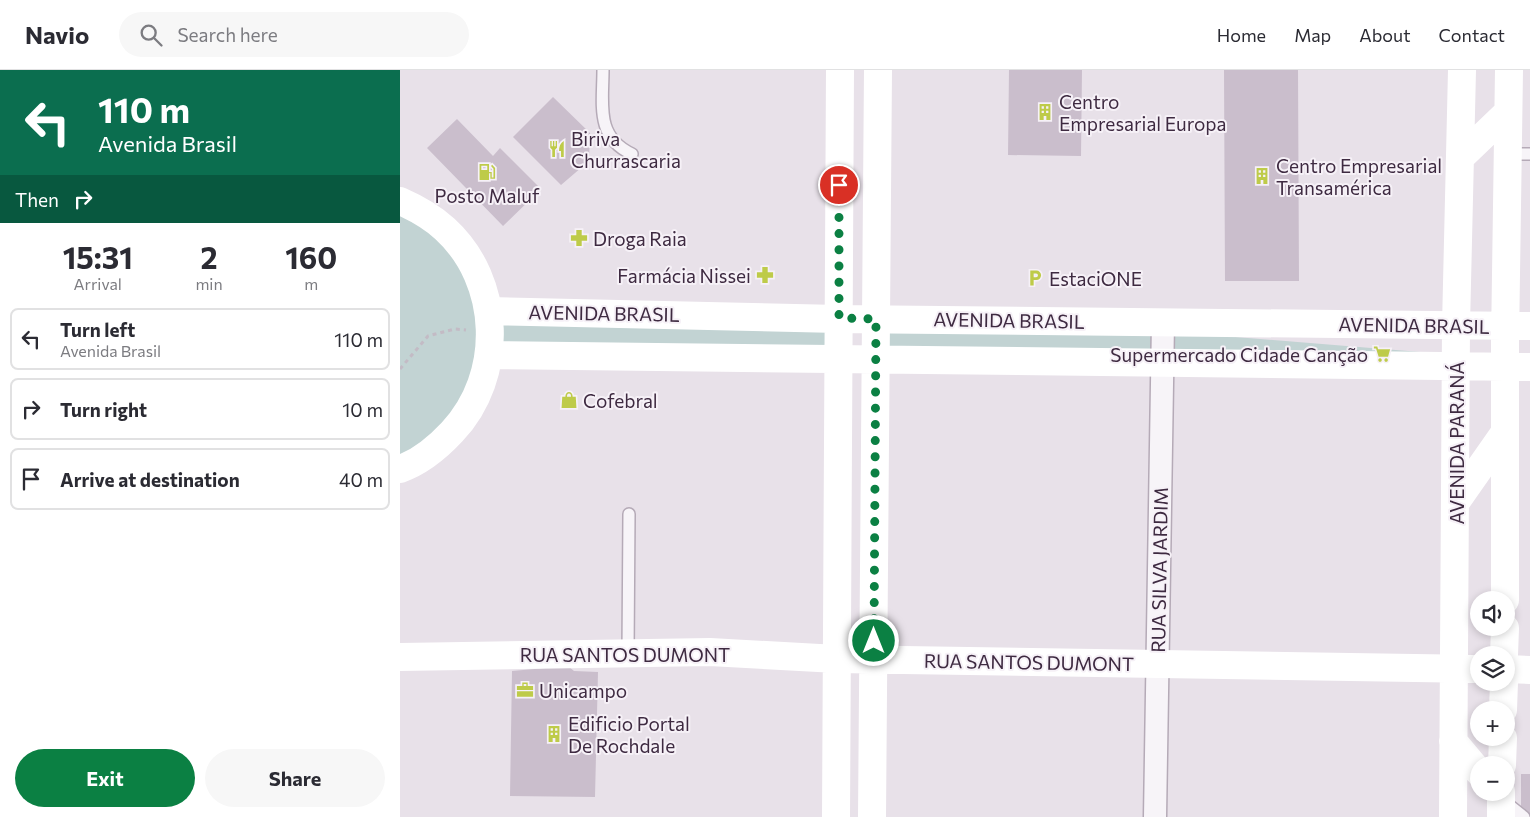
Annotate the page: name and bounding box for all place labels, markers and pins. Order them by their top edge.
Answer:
place label: Centro Empresarial Europa [1059,90,1227,135]
building icon: Centro Empresarial Europa [1035,102,1055,122]
place label: Biriva Churrascaria [571,127,681,172]
restaurant icon: Biriva Churrascaria [547,139,567,159]
place label: Centro Empresarial Transamérica [1276,154,1442,199]
fuel station icon: Posto Maluf [477,162,497,182]
pin [818,164,860,206]
building icon: Centro Empresarial Transamérica [1252,166,1272,186]
place label: Posto Maluf [435,184,540,207]
place label: Droga Raia [593,227,687,250]
pharmacy icon: Droga Raia [569,228,589,248]
place label: Farmácia Nissei [617,264,751,287]
pharmacy icon: Farmácia Nissei [755,265,775,285]
place label: EstaciONE [1049,267,1142,290]
parking icon: EstaciONE [1025,268,1045,288]
place label: Supermercado Cidade Canção [1110,343,1368,366]
supermarket icon: Supermercado Cidade Canção [1372,344,1392,364]
place label: Cofebral [583,389,658,412]
shop icon: Cofebral [559,390,579,410]
place label: Unicampo [539,679,627,702]
office icon: Unicampo [515,680,535,700]
place label: Edificio Portal De Rochdale [568,712,690,757]
building icon: Edificio Portal De Rochdale [544,724,564,744]

